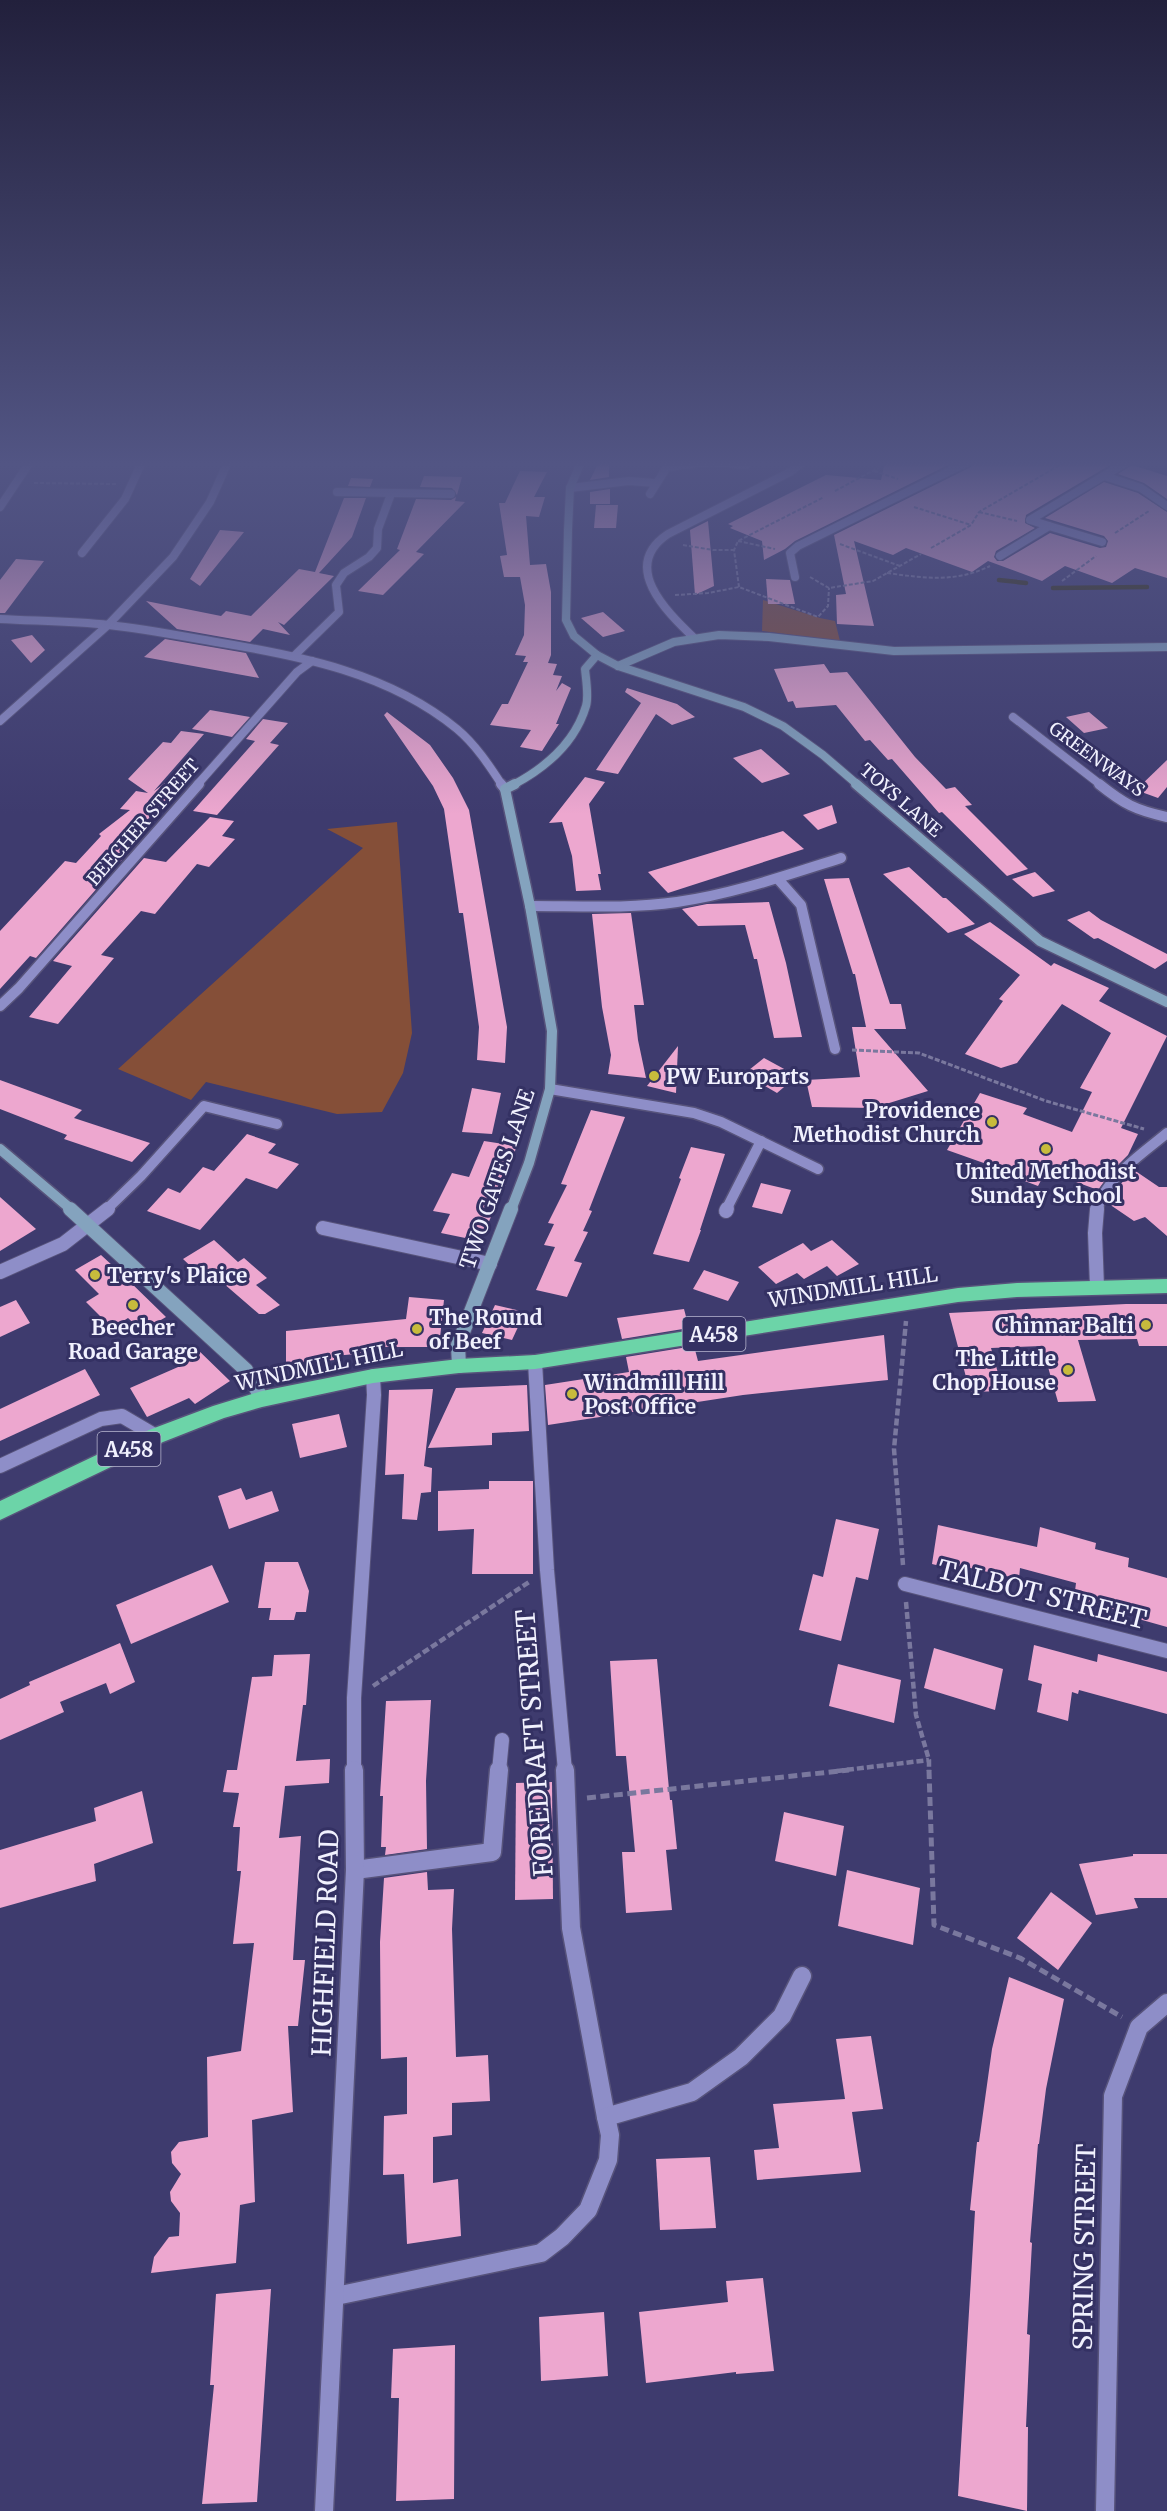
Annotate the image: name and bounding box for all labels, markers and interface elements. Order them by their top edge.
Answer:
street label: GREENWAYS [1045,717,1150,802]
street label: BEECHER STREET [82,754,204,890]
street label: TOYS LANE [855,758,947,842]
place label: PW Europarts [666,1063,810,1090]
marker: PW Europarts [647,1069,661,1083]
street label: TWO GATES LANE [454,1085,541,1273]
place label: Providence Methodist Church [793,1097,980,1148]
marker: Providence Methodist Church [985,1115,999,1129]
marker: United Methodist Sunday School [1039,1142,1053,1156]
place label: United Methodist Sunday School [955,1158,1137,1209]
street label: WINDMILL HILL [766,1260,939,1314]
place label: Terry's Plaice [107,1262,247,1289]
marker: Terry's Plaice [88,1268,102,1282]
marker: Beecher Road Garage [126,1298,140,1312]
place label: The Round of Beef [429,1304,543,1355]
place label: Chinnar Balti [995,1312,1134,1339]
place label: Beecher Road Garage [68,1314,198,1365]
road number: A458 [682,1317,746,1351]
marker: Chinnar Balti [1139,1318,1153,1332]
marker: The Round of Beef [410,1322,424,1336]
street label: WINDMILL HILL [232,1335,405,1397]
place label: The Little Chop House [932,1345,1056,1396]
marker: The Little Chop House [1061,1363,1075,1377]
place label: Windmill Hill Post Office [583,1369,725,1420]
marker: Windmill Hill Post Office [565,1387,579,1401]
road number: A458 [98,1432,160,1466]
street label: TALBOT STREET [934,1552,1150,1636]
street label: FOREDRAFT STREET [508,1608,560,1878]
street label: HIGHFIELD ROAD [305,1829,345,2057]
street label: SPRING STREET [1066,2143,1102,2351]

